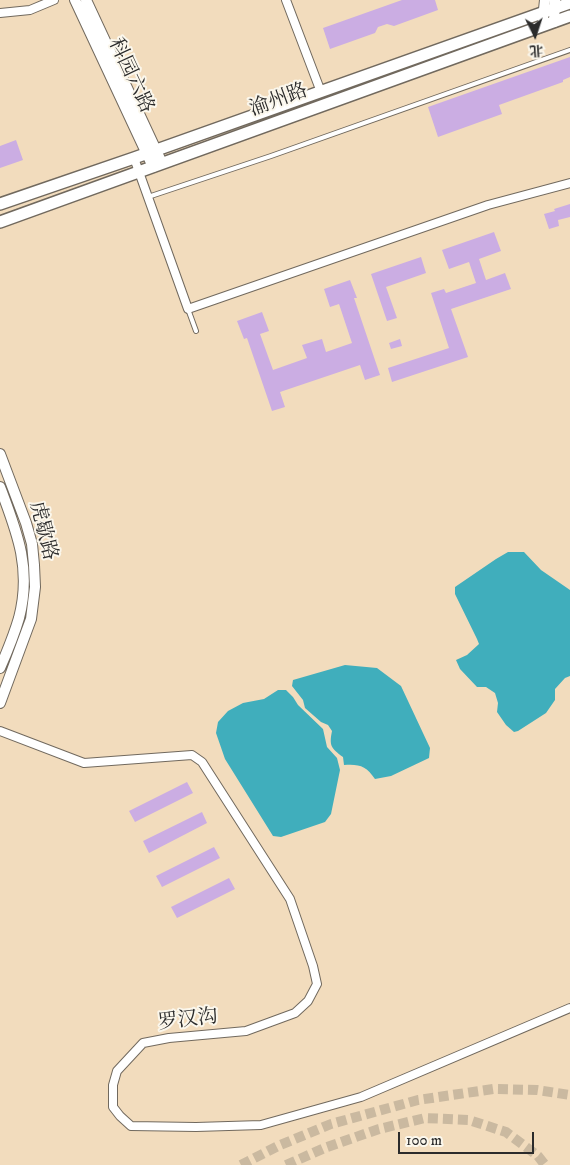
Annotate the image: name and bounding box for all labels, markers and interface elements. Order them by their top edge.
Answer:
north arrow [510,10,560,60]
street label: 科园六路 [102,35,158,117]
text: 北 [528,40,544,59]
street label: 渝州路 [247,79,311,123]
street label: 虎歇路 [23,499,61,563]
street label: 罗汉沟 [157,1005,219,1037]
scale bar [400,1122,536,1154]
text: 100 m [406,1131,442,1150]

